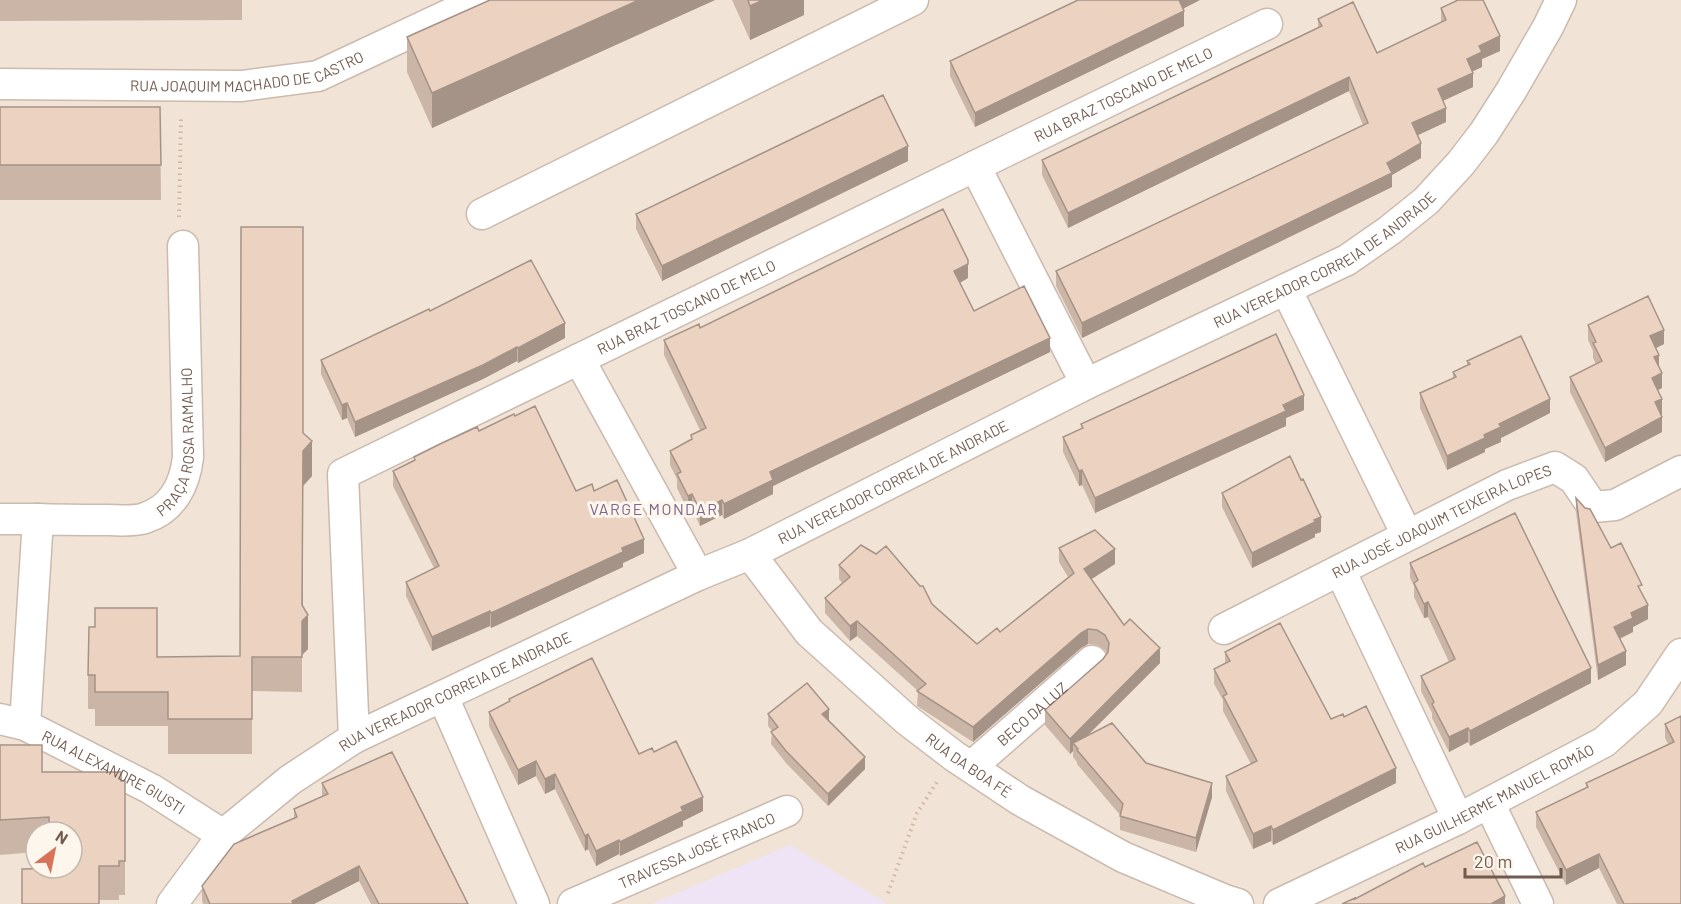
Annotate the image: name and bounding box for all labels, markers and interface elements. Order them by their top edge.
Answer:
street label: RUA BRAZ TOSCANO DE MELO [1031,43,1215,145]
street label: RUA JOAQUIM MACHADO DE CASTRO [130,47,366,95]
street label: RUA VEREADOR CORREIA DE ANDRADE [1210,188,1439,331]
street label: RUA BRAZ TOSCANO DE MELO [594,256,778,358]
street label: PRAÇA ROSA RAMALHO [153,367,197,520]
street label: RUA VEREADOR CORREIA DE ANDRADE [775,416,1011,547]
street label: RUA JOSÉ JOAQUIM TEIXEIRA LOPES [1329,460,1554,582]
district label: VARGE MONDAR [589,499,719,518]
street label: RUA VEREADOR CORREIA DE ANDRADE [335,628,574,755]
street label: BECO DA LUZ [993,678,1071,749]
street label: RUA ALEXANDRE GIUSTI [39,726,189,818]
street label: RUA DA BOA FÉ [922,729,1015,801]
street label: RUA GUILHERME MANUEL ROMÃO [1392,740,1597,857]
street label: TRAVESSA JOSÉ FRANCO [616,808,778,892]
north arrow [24,820,84,880]
text: N [53,826,72,848]
scale bar [1465,841,1561,879]
text: 20 m [1474,850,1512,872]

